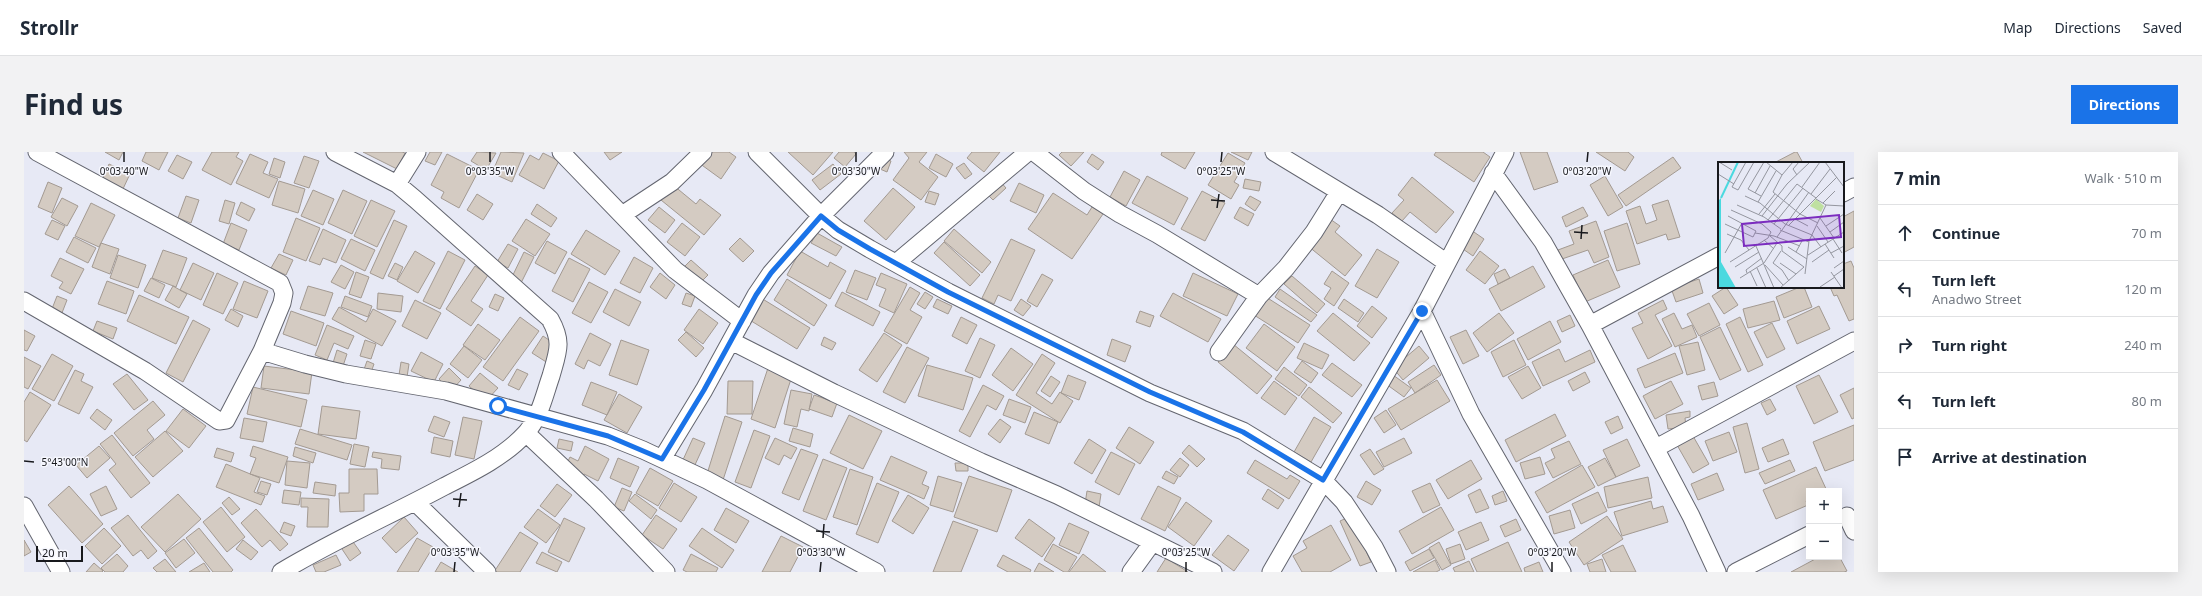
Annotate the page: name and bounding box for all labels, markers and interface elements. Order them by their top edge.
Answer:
text: Strollr [20,15,79,41]
text: Map [2003,18,2032,37]
text: Directions [2054,18,2121,37]
text: Saved [2143,18,2182,37]
text: Find us [24,85,123,123]
button: Directions [2071,85,2178,124]
inset map [1718,162,1844,288]
text: 0°03'40"W [100,164,149,178]
text: 0°03'35"W [466,164,515,178]
text: 0°03'30"W [832,164,881,178]
text: 0°03'25"W [1197,164,1246,178]
text: 0°03'20"W [1563,164,1612,178]
text: 7 min [1894,167,1941,190]
text: Walk · 510 m [2084,169,2162,187]
icon: ahead [1894,222,1916,244]
text: Continue [1932,223,2000,243]
text: 70 m [2132,224,2162,242]
text: Turn left [1932,270,1996,290]
icon: left [1894,278,1916,300]
text: 120 m [2124,280,2162,298]
text: Anadwo Street [1932,290,2021,308]
route end [1413,302,1431,320]
icon: right [1894,334,1916,356]
text: Turn right [1932,335,2007,355]
text: 240 m [2124,336,2162,354]
icon: left [1894,390,1916,412]
text: Turn left [1932,391,1996,411]
text: 80 m [2132,392,2162,410]
route start [489,397,507,415]
icon: arrive [1894,446,1916,468]
text: Arrive at destination [1932,447,2087,467]
text: 5°43'00"N [42,455,88,469]
map controls [1806,488,1842,560]
button: + [1806,488,1842,524]
button: − [1806,524,1842,560]
scale bar [36,544,83,563]
text: 20 m [42,545,68,560]
text: 0°03'35"W [431,545,480,559]
text: 0°03'30"W [797,545,846,559]
text: 0°03'25"W [1162,545,1211,559]
text: 0°03'20"W [1528,545,1577,559]

